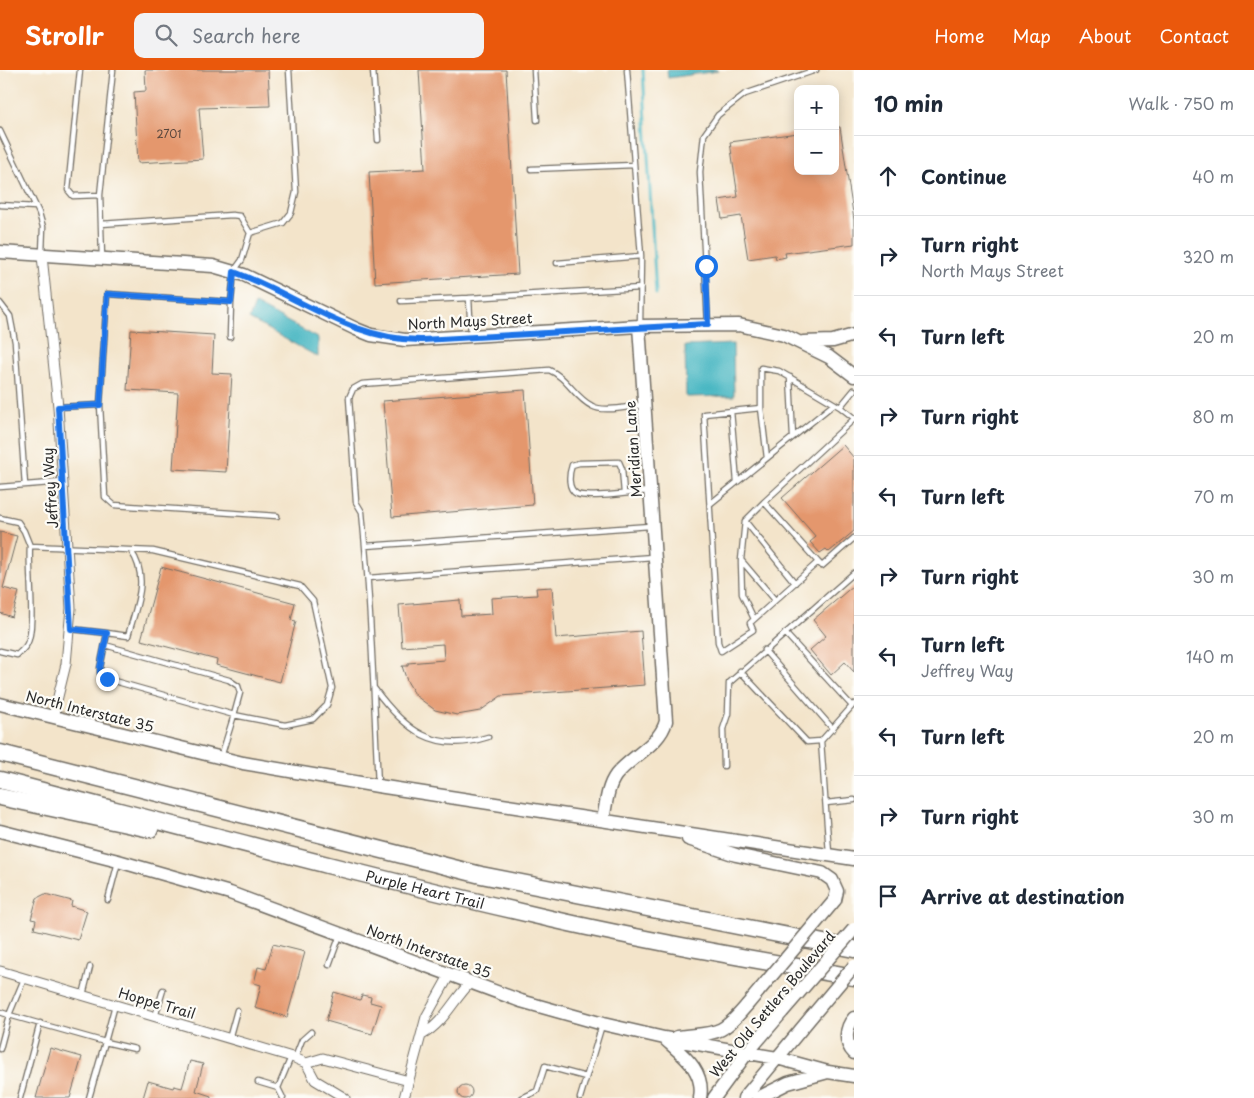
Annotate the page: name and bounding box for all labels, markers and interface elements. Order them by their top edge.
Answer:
search box [134,13,484,58]
text: Strollr [25,17,104,53]
icon: search [152,21,180,49]
text: Search here [192,21,301,49]
text: Home [934,22,984,49]
text: Map [1012,22,1051,49]
text: About [1079,22,1131,49]
text: Contact [1159,22,1229,49]
map controls [794,85,839,175]
button: + [794,85,839,130]
text: 10 min [874,87,944,119]
text: Walk · 750 m [1129,91,1234,115]
house number: 2701 [156,125,182,142]
button: − [794,130,839,175]
icon: ahead [874,162,902,190]
text: Continue [921,162,1007,190]
text: 40 m [1192,164,1234,188]
text: Turn right [921,230,1019,258]
icon: right [874,242,902,270]
text: 320 m [1183,244,1234,268]
route start [695,255,718,278]
text: North Mays Street [921,258,1064,282]
street label: North Mays Street [407,307,533,335]
icon: left [874,322,902,350]
text: Turn left [921,322,1005,350]
text: 20 m [1193,324,1234,348]
street label: Meridian Lane [619,400,647,498]
icon: right [874,402,902,430]
text: Turn right [921,402,1019,430]
text: 80 m [1192,404,1234,428]
street label: Jeffrey Way [37,447,63,529]
icon: left [874,482,902,510]
text: Turn left [921,482,1005,510]
text: 70 m [1194,484,1234,508]
icon: right [874,562,902,590]
text: Turn right [921,562,1019,590]
text: 30 m [1192,564,1234,588]
text: Turn left [921,630,1005,658]
icon: left [874,642,902,670]
text: 140 m [1186,644,1234,668]
text: Jeffrey Way [921,658,1014,682]
route end [96,668,119,691]
street label: North Interstate 35 [24,685,156,737]
icon: left [874,722,902,750]
text: Turn left [921,722,1005,750]
text: 20 m [1193,724,1234,748]
icon: right [874,802,902,830]
text: Turn right [921,802,1019,830]
text: 30 m [1192,804,1234,828]
street label: Purple Heart Trail [364,864,487,914]
icon: arrive [874,882,902,910]
text: Arrive at destination [921,882,1125,910]
street label: North Interstate 35 [364,919,494,983]
street label: West Old Settlers Boulevard [704,926,840,1082]
street label: Hoppe Trail [116,982,198,1024]

